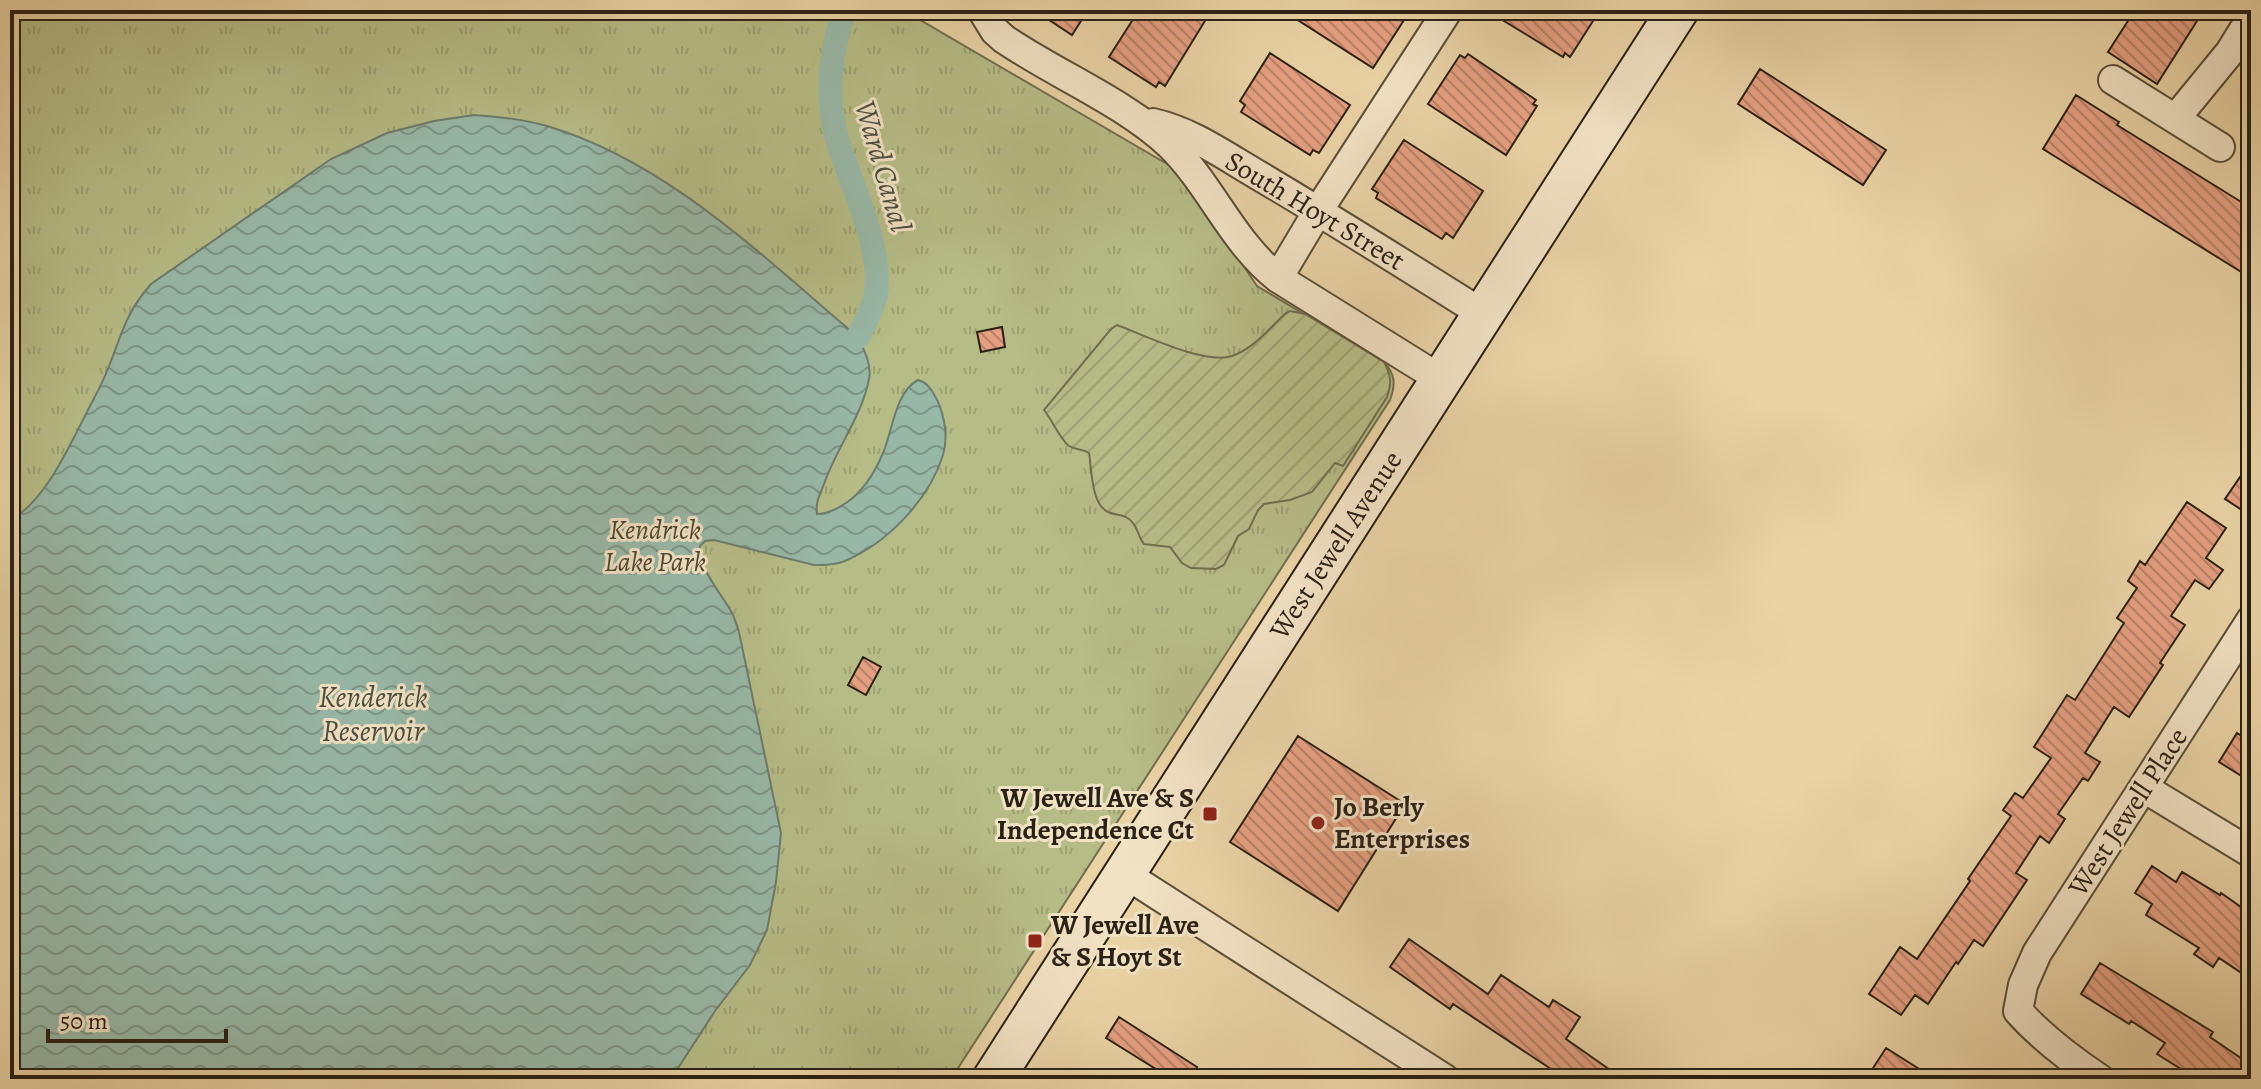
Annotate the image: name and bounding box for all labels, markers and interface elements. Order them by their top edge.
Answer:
water label: Ward Canal [845,96,921,237]
street label: South Hoyt Street [1218,142,1412,280]
street label: West Jewell Avenue [1260,443,1411,647]
park label: Kendrick Lake Park [604,511,706,581]
water label: Kenderick Reservoir [318,677,428,751]
street label: West Jewell Place [2059,721,2197,904]
place label: W Jewell Ave & S Independence Ct [997,779,1194,849]
place label: Jo Berly Enterprises [1334,788,1470,858]
marker: W Jewell Ave & S Independence Ct [1201,805,1219,823]
marker: Jo Berly Enterprises [1309,814,1327,832]
place label: W Jewell Ave & S Hoyt St [1050,906,1199,976]
marker: W Jewell Ave & S Hoyt St [1026,932,1044,950]
scale bar [48,993,226,1043]
text: 50 m [60,1005,108,1037]

